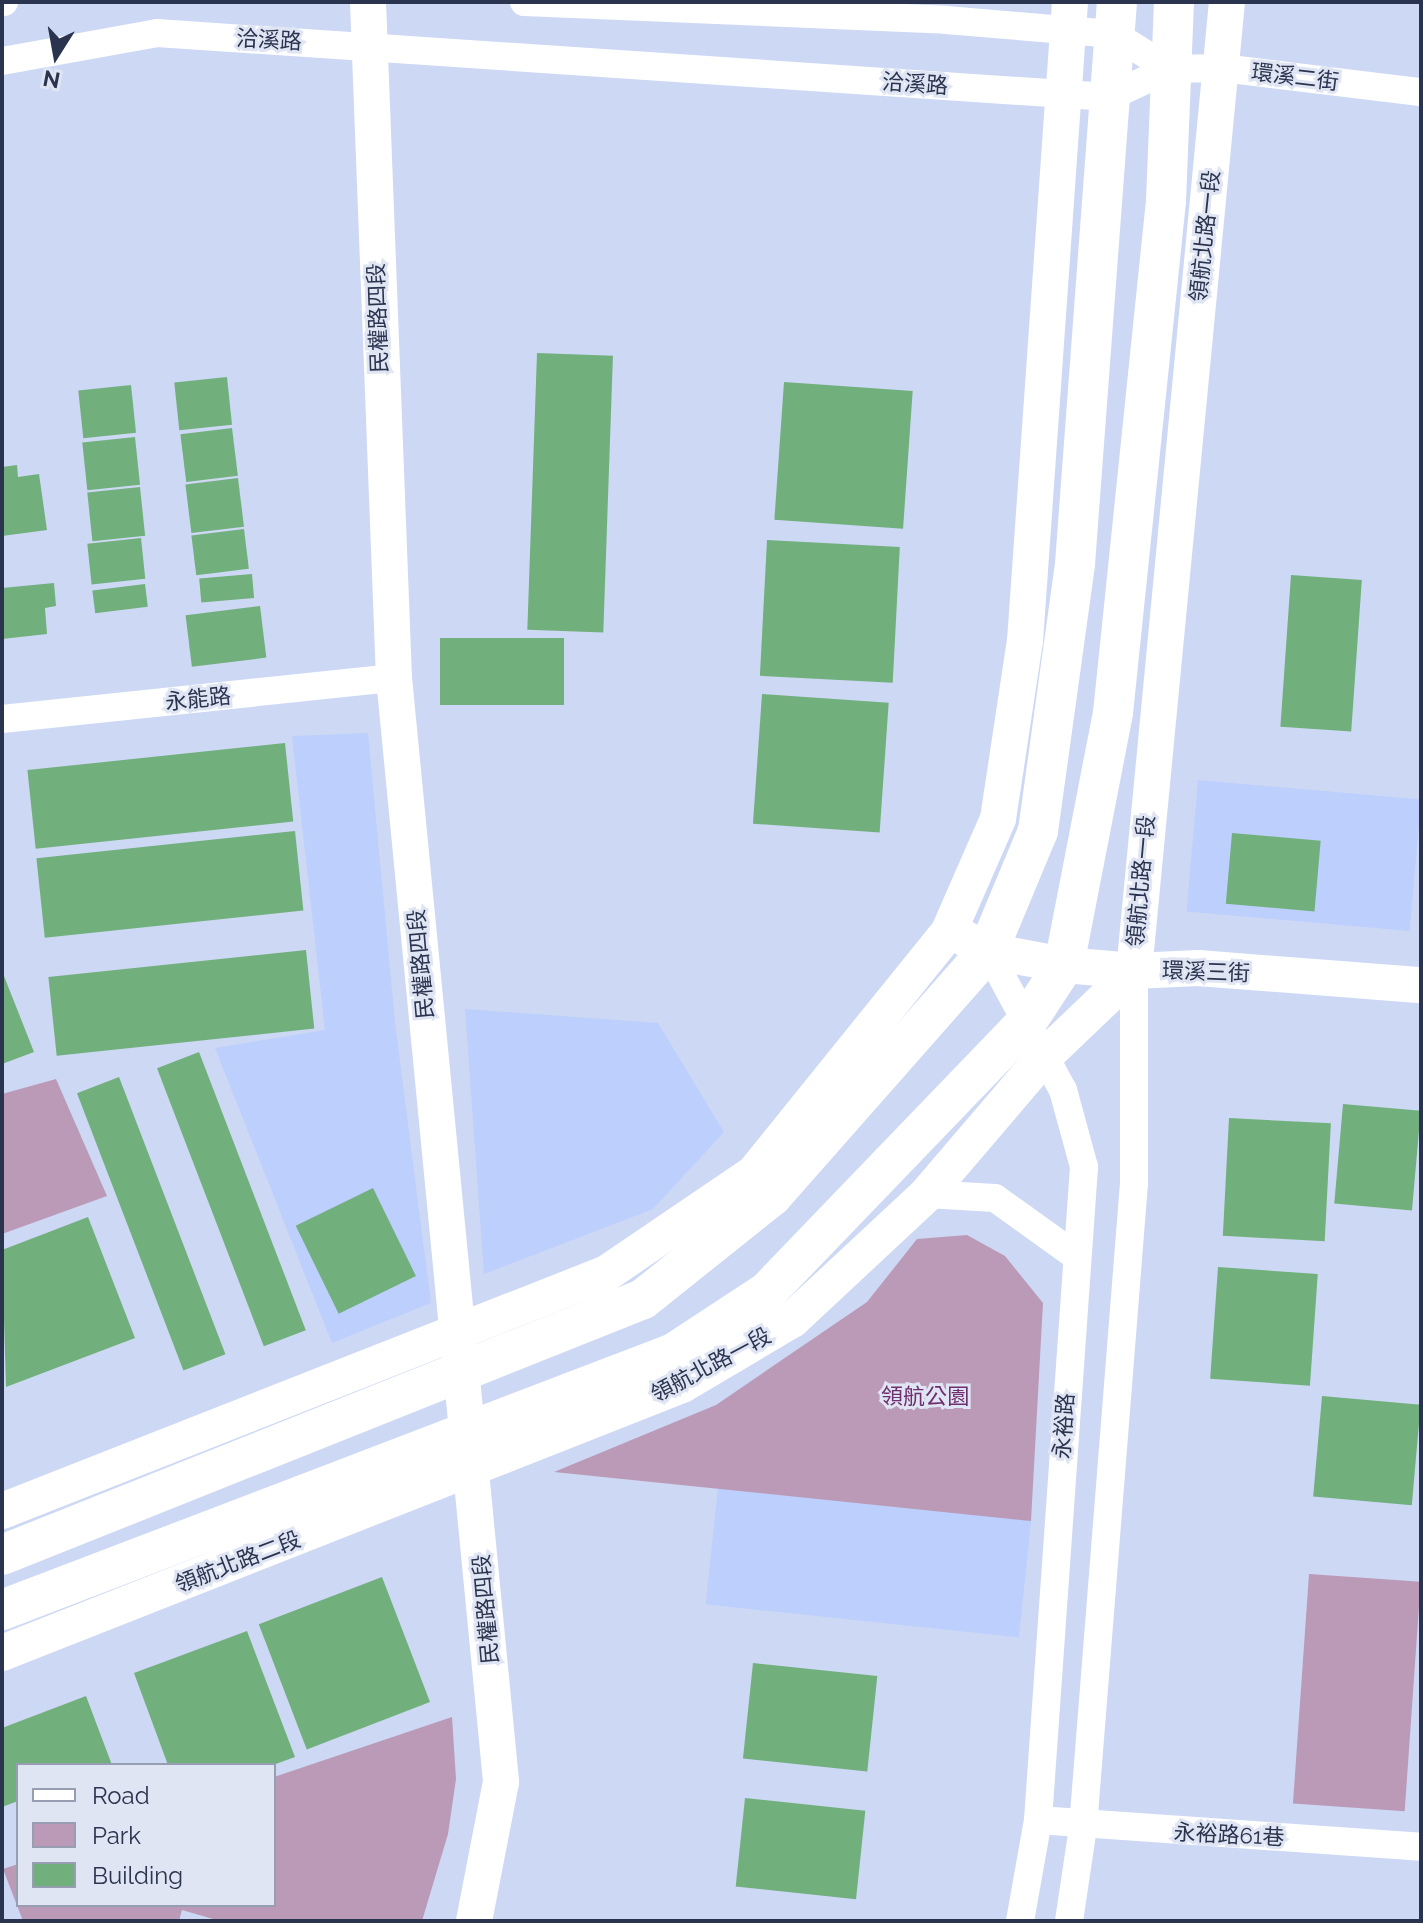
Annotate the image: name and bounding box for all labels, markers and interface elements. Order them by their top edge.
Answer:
north arrow [16,16,96,96]
street label: 洽溪路 [235,25,303,55]
street label: 環溪二街 [1250,59,1340,95]
text: N [41,65,62,94]
street label: 洽溪路 [881,69,949,99]
street label: 領航北路一段 [1185,169,1225,303]
street label: 民權路四段 [363,263,393,373]
street label: 永能路 [164,682,232,716]
street label: 領航北路一段 [1122,814,1160,948]
street label: 民權路四段 [403,908,439,1020]
street label: 環溪三街 [1162,957,1250,987]
street label: 領航北路一段 [647,1322,775,1408]
park label: 領航公園 [881,1384,969,1410]
street label: 永裕路 [1049,1392,1079,1460]
street label: 領航北路二段 [172,1526,304,1598]
street label: 民權路四段 [468,1553,504,1665]
legend [16,1763,276,1907]
text: Road [92,1781,150,1810]
street label: 永裕路61巷 [1173,1819,1285,1851]
text: Park [92,1821,141,1850]
text: Building [92,1861,183,1890]

